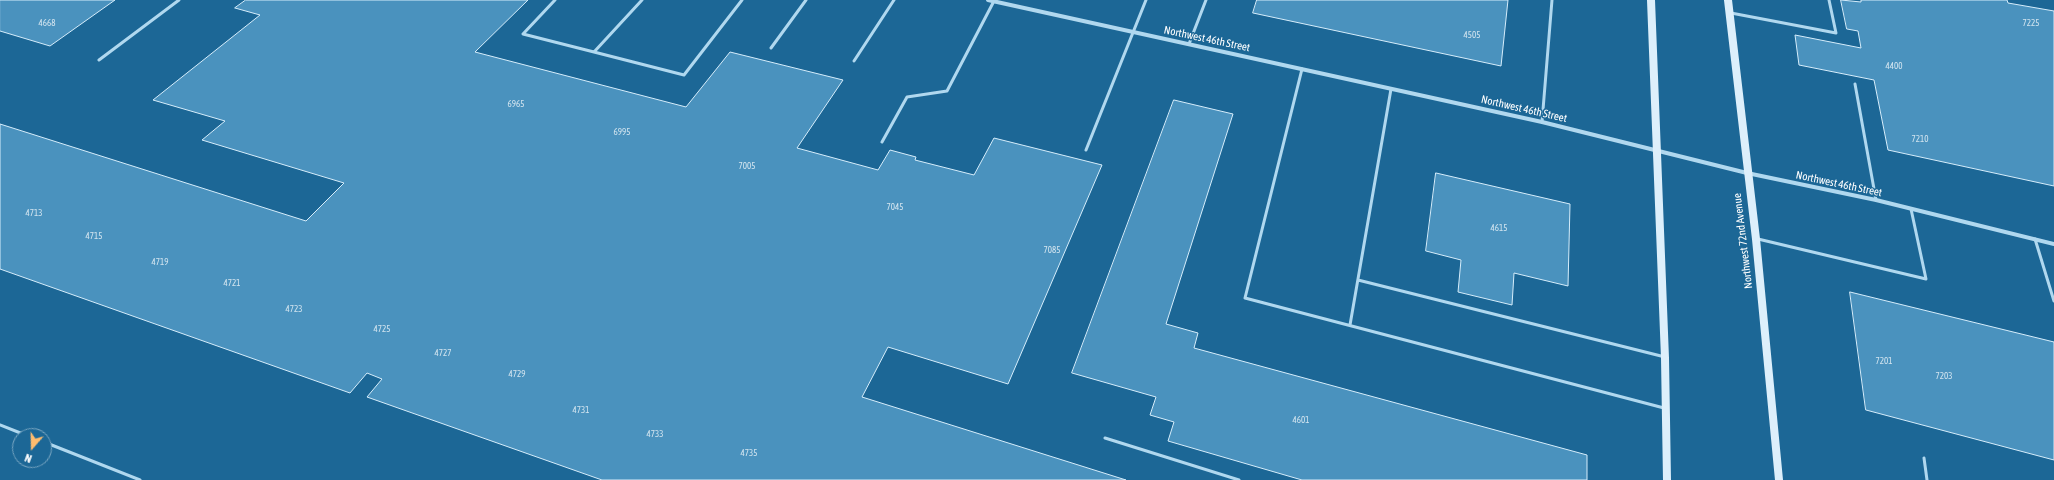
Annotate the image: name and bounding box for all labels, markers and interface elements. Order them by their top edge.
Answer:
house number: 4668 [39,18,55,28]
house number: 7225 [2023,18,2039,28]
street label: Northwest 46th Street [1163,23,1251,55]
house number: 4505 [1464,30,1480,40]
house number: 4400 [1886,61,1902,71]
street label: Northwest 46th Street [1480,93,1568,125]
house number: 6965 [508,99,524,109]
house number: 6995 [614,127,630,137]
house number: 7210 [1912,134,1928,144]
house number: 7005 [739,161,755,171]
street label: Northwest 46th Street [1795,168,1883,200]
street label: Northwest 72nd Avenue [1731,192,1755,290]
house number: 7045 [887,202,903,212]
house number: 4713 [26,208,42,218]
house number: 4615 [1491,223,1507,233]
house number: 4715 [86,231,102,241]
house number: 7085 [1044,245,1060,255]
house number: 4719 [152,257,168,267]
house number: 4721 [224,278,240,288]
house number: 4723 [286,304,302,314]
house number: 4725 [374,324,390,334]
house number: 4727 [435,348,451,358]
house number: 7201 [1876,356,1892,366]
house number: 4729 [509,369,525,379]
house number: 7203 [1936,371,1952,381]
house number: 4731 [573,405,589,415]
house number: 4601 [1293,415,1309,425]
north arrow [12,428,52,468]
house number: 4733 [647,429,663,439]
house number: 4735 [741,448,757,458]
text: N [23,452,33,465]

